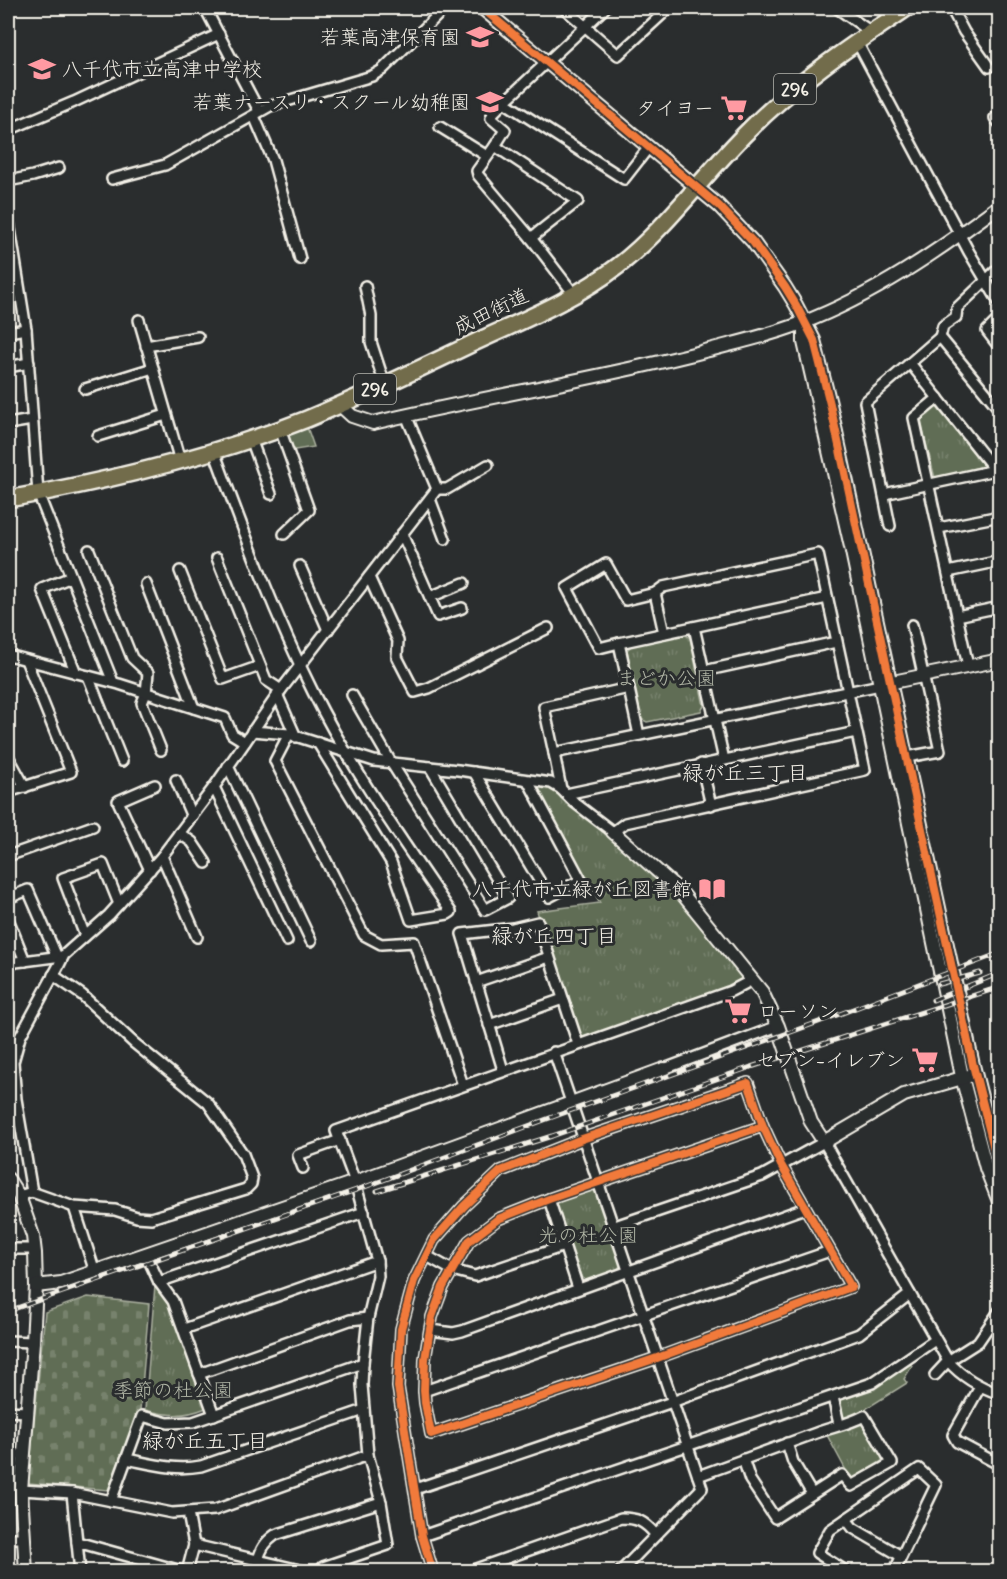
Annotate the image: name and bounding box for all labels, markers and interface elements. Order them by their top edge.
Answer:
school or university icon: 若葉高津保育園 [465,22,495,52]
place label: 若葉高津保育園 [320,25,460,52]
school or university icon: 八千代市立高津中学校 [27,54,57,84]
place label: 八千代市立高津中学校 [62,57,262,84]
road number: 296 [774,74,816,104]
school or university icon: 若葉ナースリ・スクール幼稚園 [475,87,505,117]
place label: 若葉ナースリ・スクール幼稚園 [192,90,470,117]
supermarket icon: タイヨー [719,93,749,123]
place label: タイヨー [636,96,714,123]
street label: 成田街道 [450,283,534,342]
road number: 296 [354,374,396,404]
park label: まどか公園 [616,666,716,693]
district label: 緑が丘三丁目 [682,760,808,788]
library icon: 八千代市立緑が丘図書館 [697,874,727,904]
place label: 八千代市立緑が丘図書館 [472,877,692,904]
district label: 緑が丘四丁目 [491,923,617,951]
supermarket icon: ローソン [723,996,753,1026]
place label: ローソン [758,999,838,1026]
supermarket icon: セブン-イレブン [910,1045,940,1075]
place label: セブン-イレブン [756,1048,905,1075]
park label: 光の杜公園 [538,1223,638,1250]
park label: 季節の杜公園 [113,1378,233,1405]
district label: 緑が丘五丁目 [142,1428,268,1456]

